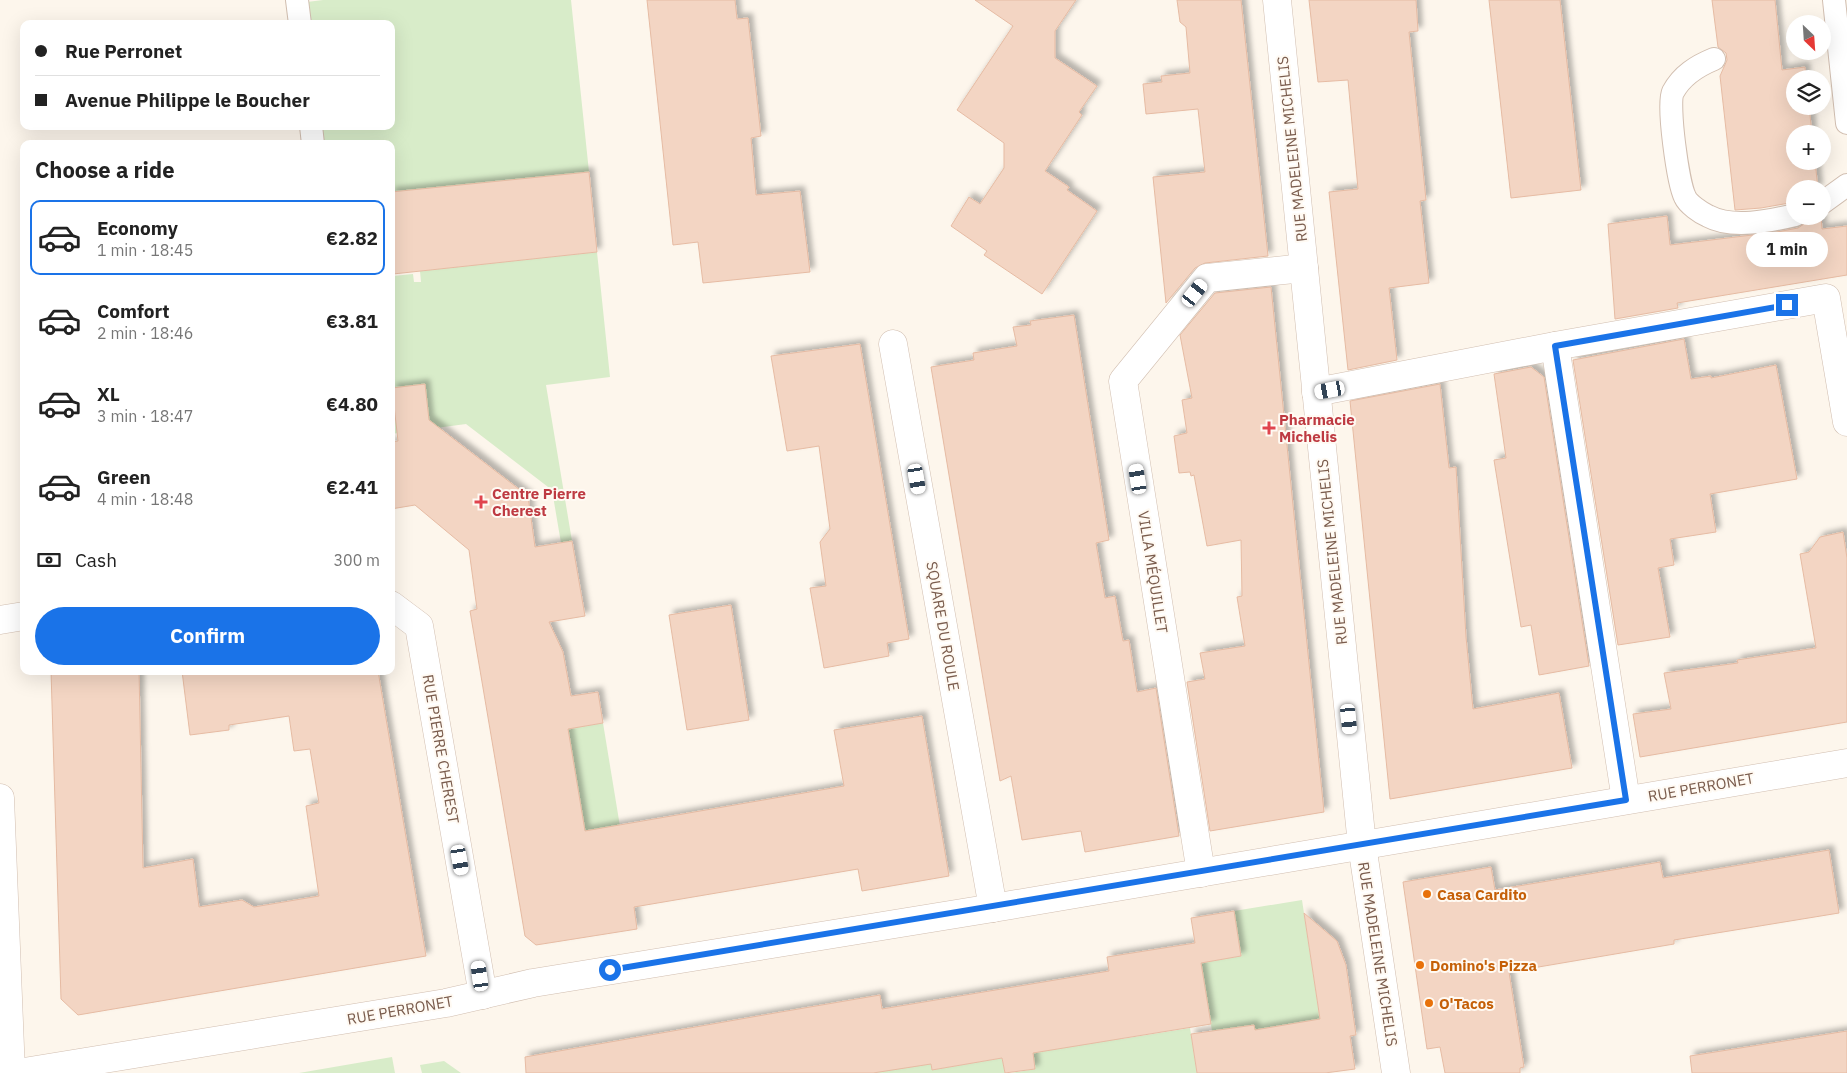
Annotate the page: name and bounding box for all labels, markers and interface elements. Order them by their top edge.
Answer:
north arrow [1786,15,1831,60]
map controls [1786,15,1831,225]
text: Rue Perronet [65,39,182,63]
street label: RUE MADELEINE MICHELIS [1273,55,1311,243]
button: layers [1786,70,1831,115]
text: Avenue Philippe le Boucher [65,88,310,112]
button: + [1786,125,1831,170]
text: Choose a ride [35,155,175,184]
button: − [1786,180,1831,225]
icon: car [37,215,82,260]
text: Economy [97,216,178,240]
text: €2.82 [326,226,378,250]
callout: 1 min [1746,232,1828,268]
text: 1 min [1766,239,1808,259]
text: 1 min · 18:45 [97,240,193,260]
car [1179,277,1210,309]
route end [1776,294,1798,316]
icon: car [37,298,82,343]
text: Comfort [97,299,170,323]
text: €3.81 [326,309,378,333]
text: 2 min · 18:46 [97,323,193,343]
car [1313,380,1346,400]
icon: car [37,381,82,426]
text: XL [97,382,120,406]
text: €4.80 [326,392,378,416]
text: 3 min · 18:47 [97,406,193,426]
place label: Pharmacie Michelis [1279,410,1355,446]
marker: Pharmacie Michelis [1263,422,1275,434]
street label: RUE MADELEINE MICHELIS [1313,458,1351,646]
car [907,463,926,495]
car [1128,463,1147,495]
icon: car [37,464,82,509]
text: Green [97,465,151,489]
text: €2.41 [326,475,378,499]
place label: Centre Pierre Cherest [492,484,586,520]
text: 4 min · 18:48 [97,489,193,509]
marker: Centre Pierre Cherest [474,495,488,509]
street label: VILLA MÉQUILLET [1134,509,1172,635]
icon: cash [35,546,63,574]
text: Cash [75,548,117,572]
text: 300 m [333,550,380,570]
street label: SQUARE DU ROULE [922,560,964,692]
button: Confirm [35,607,380,665]
street label: RUE PIERRE CHEREST [419,673,464,826]
car [1339,703,1358,735]
street label: RUE PERRONET [1647,768,1756,806]
car [450,844,469,876]
street label: RUE MADELEINE MICHELIS [1354,860,1402,1048]
place label: Casa Cardito [1437,885,1527,904]
marker: Casa Cardito [1421,888,1433,900]
place label: Domino's Pizza [1430,956,1538,975]
route start [599,959,621,981]
marker: Domino's Pizza [1414,959,1426,971]
car [470,960,489,992]
street label: RUE PERRONET [346,991,455,1029]
place label: O'Tacos [1439,994,1494,1013]
marker: O'Tacos [1423,997,1435,1009]

